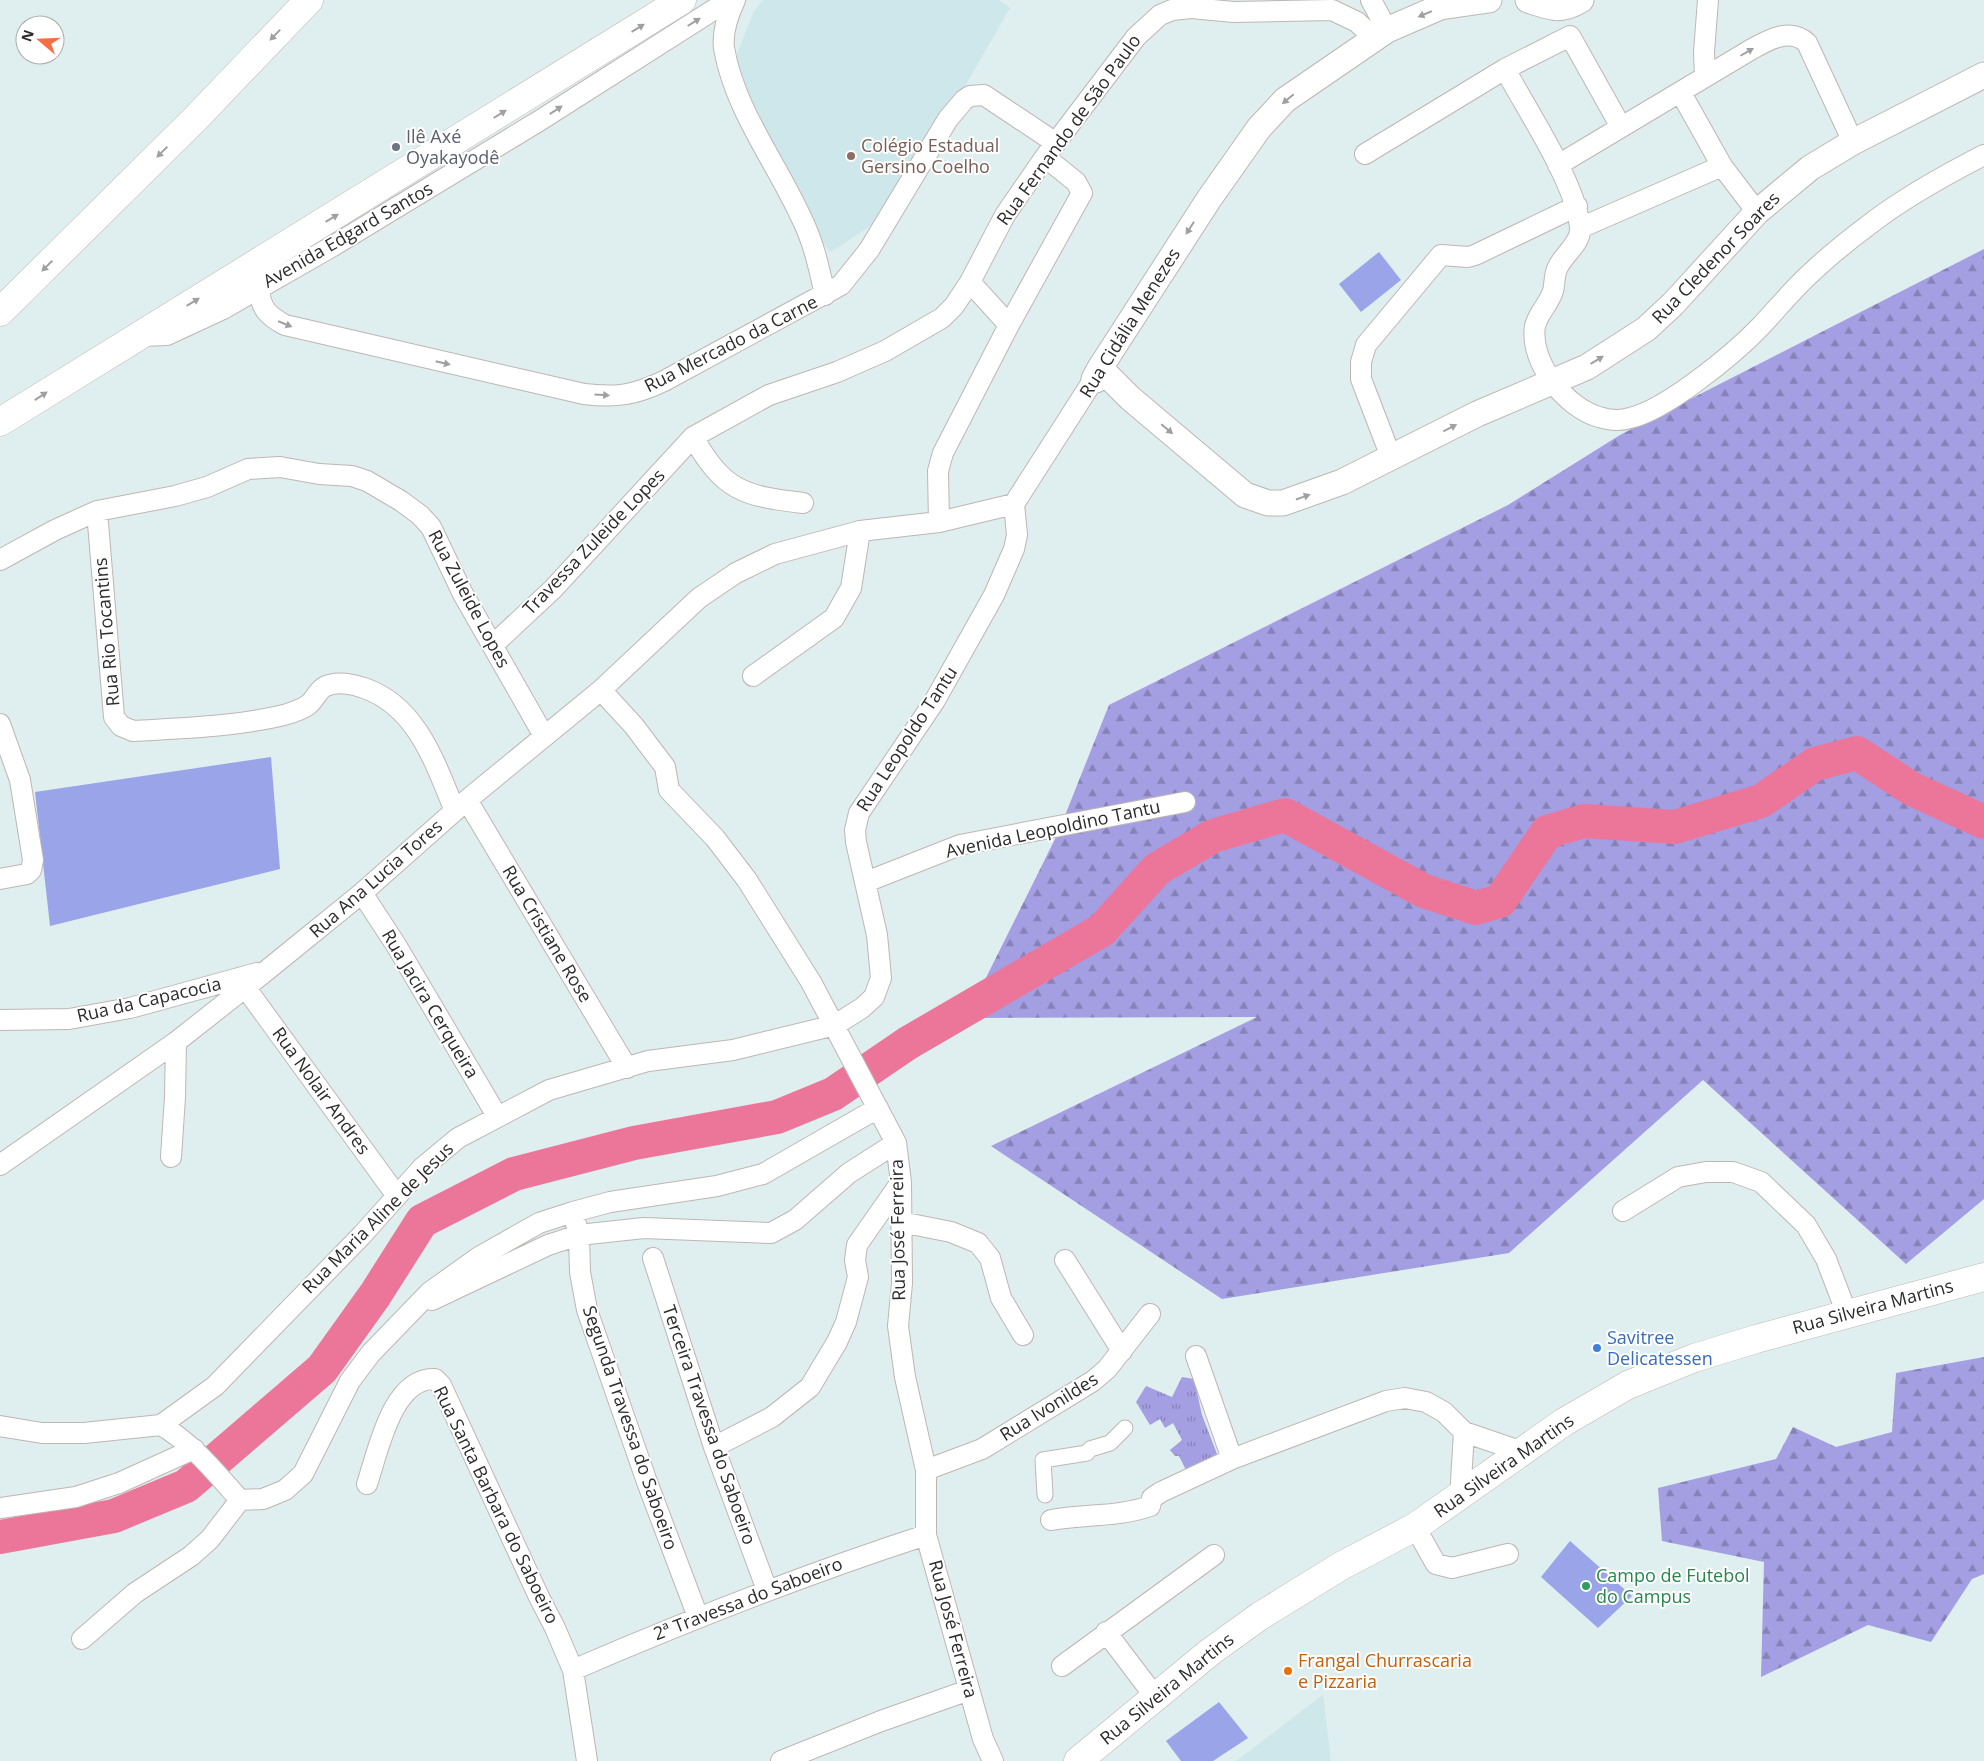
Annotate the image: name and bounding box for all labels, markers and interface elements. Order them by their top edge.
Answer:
one-way arrow [1418,10,1432,18]
north arrow [15,15,65,65]
one-way arrow [687,17,701,26]
one-way arrow [632,23,645,33]
text: N [16,27,38,44]
one-way arrow [269,29,281,41]
street label: Rua Fernando de São Paulo [991,29,1146,230]
one-way arrow [1741,48,1754,57]
one-way arrow [1281,94,1294,105]
one-way arrow [550,105,563,115]
one-way arrow [494,109,507,119]
place label: Ilê Axé Oyakayodê [406,124,499,169]
place label: Colégio Estadual Gersino Coelho [861,133,999,178]
marker: Ilê Axé Oyakayodê [390,141,402,153]
one-way arrow [157,146,169,158]
marker: Colégio Estadual Gersino Coelho [845,150,857,162]
street label: Avenida Edgard Santos [258,176,437,293]
street label: Rua Cledenor Soares [1646,186,1785,328]
one-way arrow [326,213,339,222]
one-way arrow [1185,221,1195,235]
street label: Rua Cidália Menezes [1073,243,1185,402]
one-way arrow [41,260,53,272]
street label: Rua Mercado da Carne [640,289,821,397]
one-way arrow [187,298,200,307]
one-way arrow [278,320,293,328]
one-way arrow [1591,356,1604,365]
one-way arrow [435,359,450,367]
one-way arrow [34,391,48,401]
one-way arrow [594,392,610,400]
one-way arrow [1160,424,1173,435]
one-way arrow [1443,424,1457,432]
street label: Travessa Zuleide Lopes [517,463,669,620]
one-way arrow [1296,493,1311,501]
street label: Rua Zuleide Lopes [423,525,516,672]
street label: Rua Rio Tocantins [88,557,124,707]
street label: Rua Leopoldo Tantu [850,661,962,816]
street label: Avenida Leopoldino Tantu [943,794,1162,863]
street label: Rua Ana Lucia Tores [304,814,447,943]
street label: Rua Cristiane Rose [497,860,598,1007]
street label: Rua Jacira Cerqueira [377,925,485,1082]
street label: Rua da Capacocia [74,971,223,1027]
street label: Rua Nolair Andres [267,1022,376,1159]
street label: Rua Maria Aline de Jesus [296,1136,458,1298]
street label: Rua José Ferreira [884,1159,910,1301]
street label: Rua Silveira Martins [1790,1273,1956,1339]
street label: Segunda Travessa do Saboeiro [578,1302,684,1553]
street label: Terceira Travessa do Saboeiro [658,1302,762,1548]
place label: Savitree Delicatessen [1607,1325,1713,1370]
marker: Savitree Delicatessen [1591,1342,1603,1354]
street label: Rua Ivonildes [995,1366,1102,1446]
street label: Rua Santa Barbara do Saboeiro [429,1382,565,1628]
street label: Rua Silveira Martins [1429,1408,1578,1523]
street label: 2ª Travessa do Saboeiro [650,1551,846,1645]
street label: Rua José Ferreira [924,1557,984,1700]
place label: Campo de Futebol do Campus [1596,1563,1750,1608]
marker: Campo de Futebol do Campus [1580,1580,1592,1592]
street label: Rua Silveira Martins [1094,1627,1238,1750]
place label: Frangal Churrascaria e Pizzaria [1298,1648,1472,1693]
marker: Frangal Churrascaria e Pizzaria [1282,1665,1294,1677]

